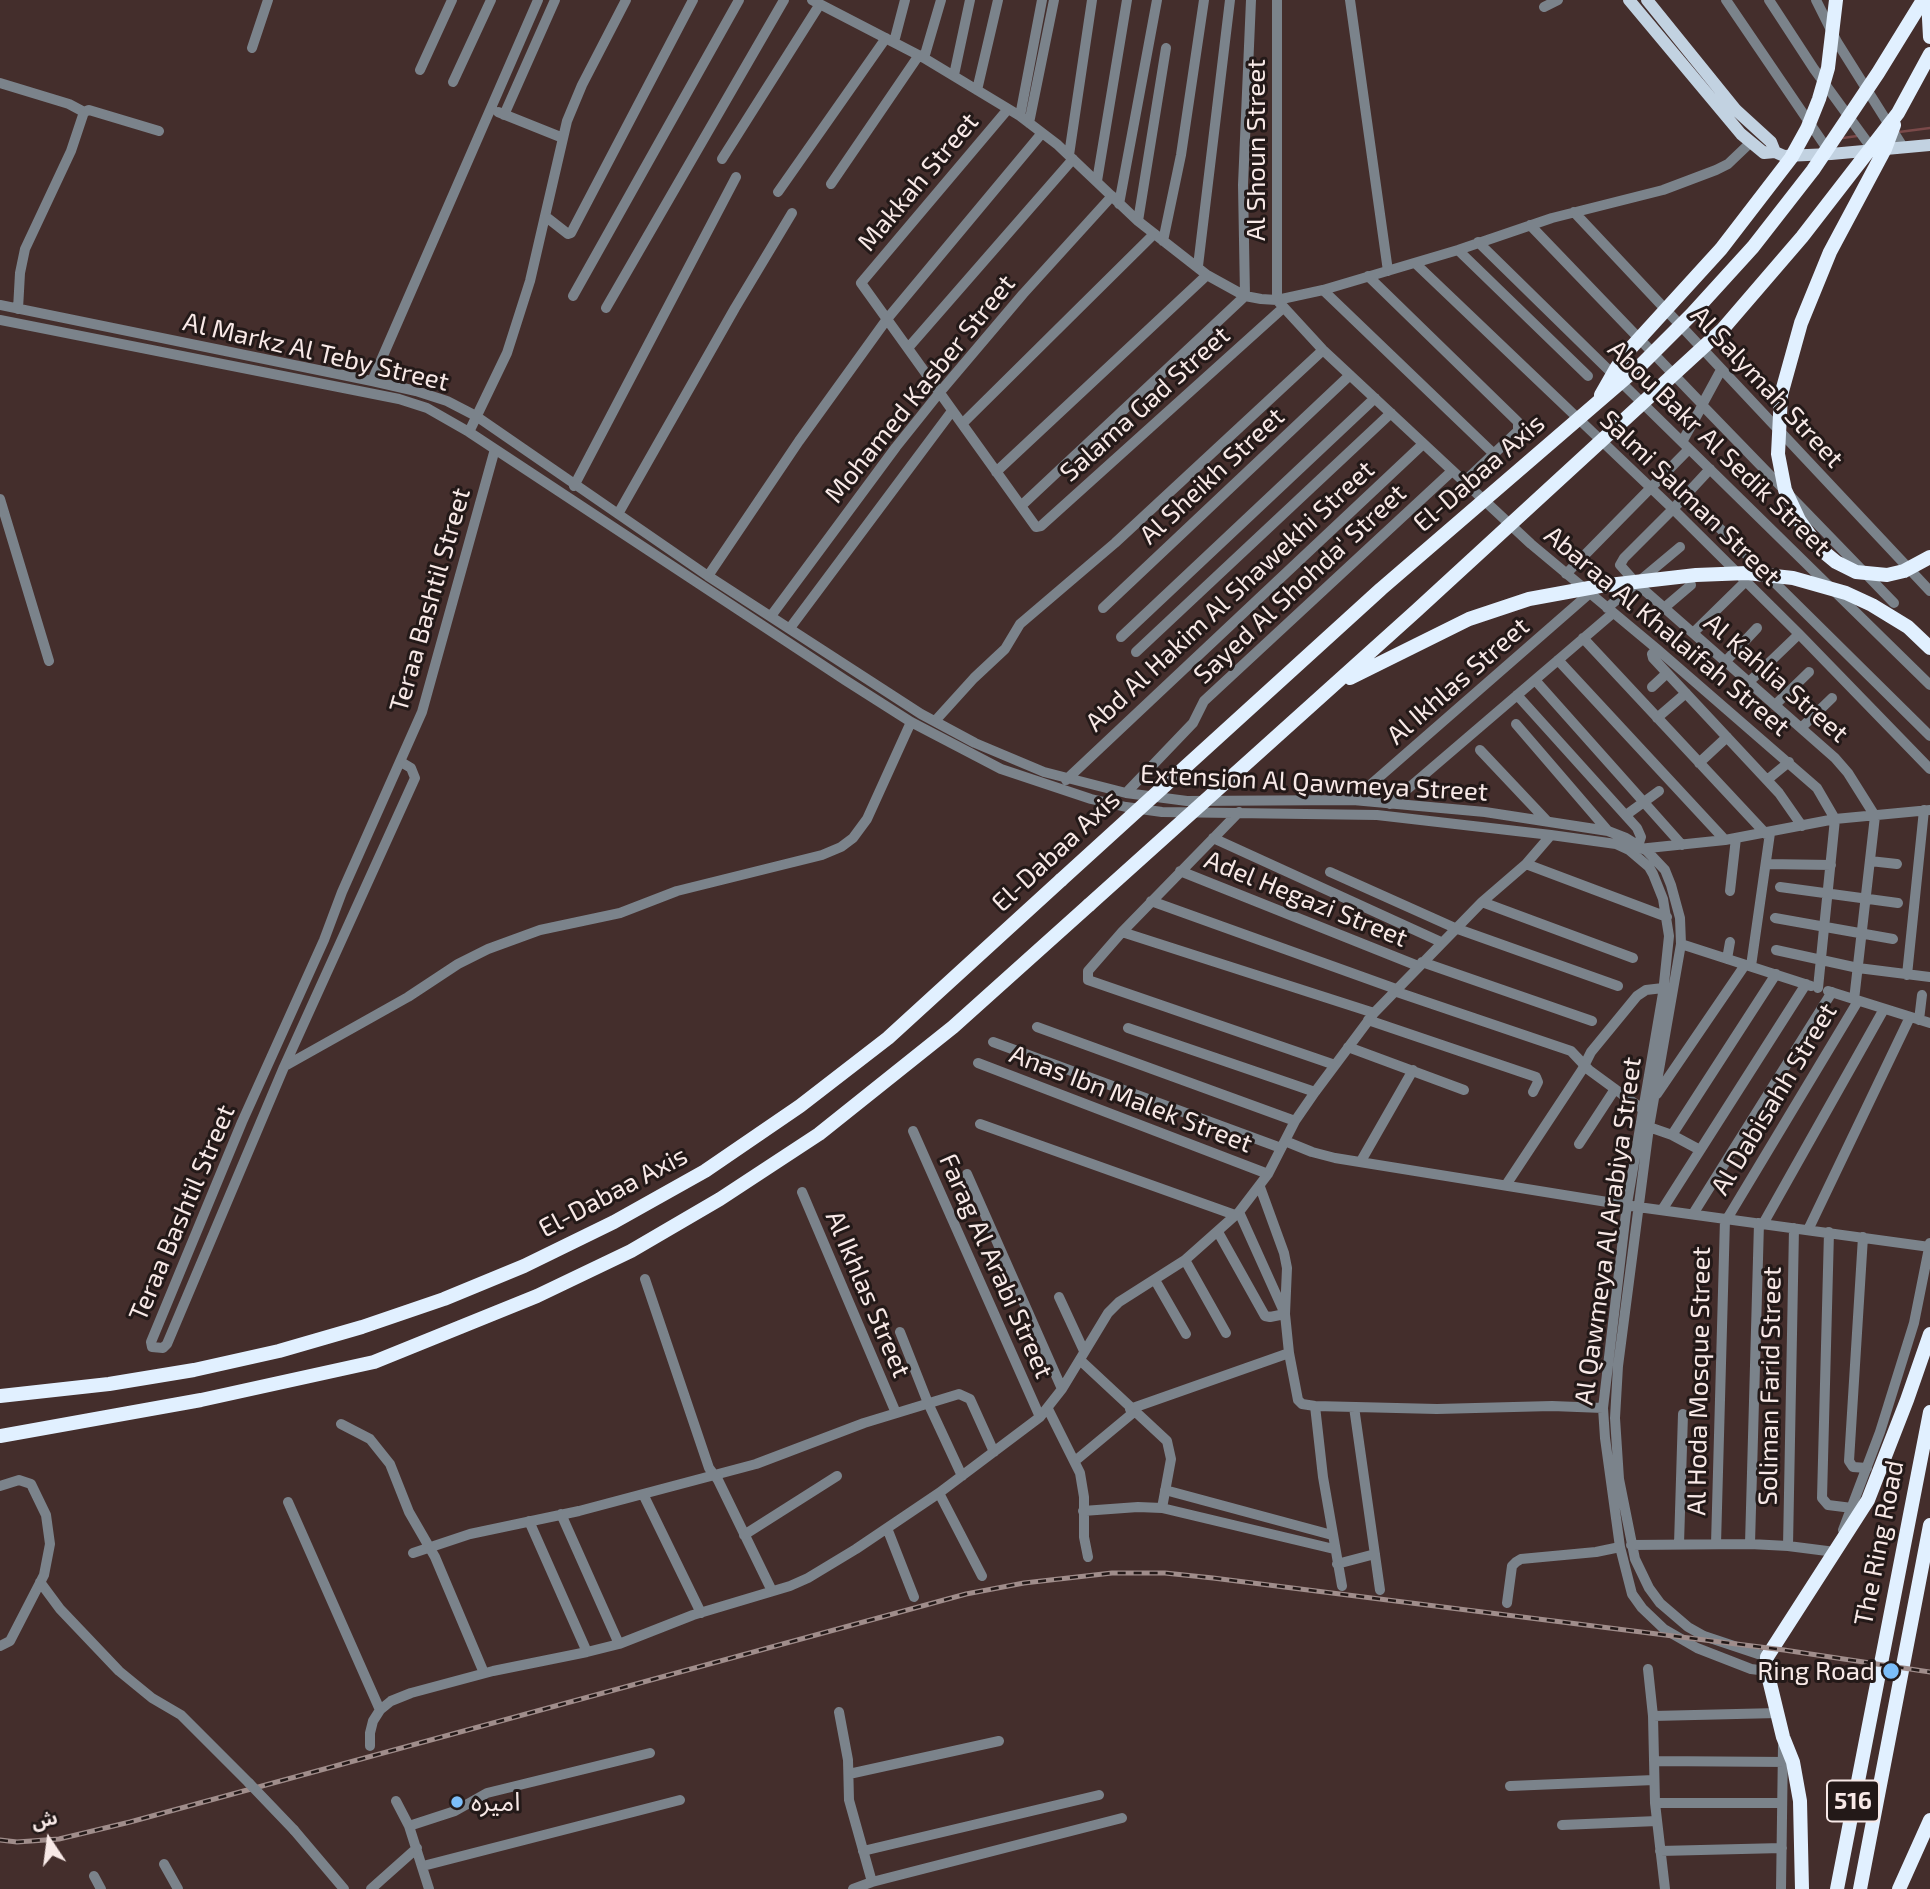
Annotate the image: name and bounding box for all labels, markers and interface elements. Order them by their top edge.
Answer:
street label: Al Shoun Street [1240,59,1272,241]
street label: Makkah Street [851,106,985,258]
street label: Mohamed Kasber Street [818,269,1022,509]
street label: Al Salymah Street [1684,300,1850,474]
street label: Al Markz Al Teby Street [180,306,452,398]
street label: Salama Gad Street [1054,320,1236,488]
street label: Abou Bakr Al Sedik Street [1601,334,1837,562]
street label: Al Sheikh Street [1133,401,1291,551]
street label: Salmi Salman Street [1593,404,1787,592]
street label: El-Dabaa Axis [1407,408,1551,538]
street label: Abd Al Hakim Al Shawekhi Street [1079,454,1381,738]
street label: Sayed Al Shohda' Street [1187,478,1413,690]
street label: Teraa Bashtil Street [383,484,477,716]
street label: Abaraa Al Khalaifah Street [1538,519,1796,743]
street label: Al Kahlia Street [1697,607,1855,749]
street label: Al Ikhlas Street [1381,611,1535,751]
street label: Extension Al Qawmeya Street [1139,758,1489,808]
street label: El-Dabaa Axis [985,784,1127,918]
street label: Adel Hegazi Street [1200,844,1412,954]
street label: Al Dabisahh Street [1704,997,1844,1201]
street label: Anas Ibn Malek Street [1005,1038,1257,1160]
street label: Al Qawmeya Al Arabiya Street [1568,1055,1648,1407]
street label: Teraa Bashtil Street [122,1100,242,1326]
street label: El-Dabaa Axis [533,1140,693,1244]
street label: Farag Al Arabi Street [932,1149,1060,1383]
street label: Al Ikhlas Street [819,1206,917,1382]
street label: Al Hoda Mosque Street [1681,1246,1717,1516]
street label: Soliman Farid Street [1752,1266,1788,1506]
street label: The Ring Road [1848,1458,1910,1628]
place label: Ring Road [1757,1655,1875,1687]
marker: Ring Road [1881,1661,1901,1681]
road number: 516 [1827,1780,1879,1822]
place label: اميره [471,1786,520,1818]
marker: اميره [449,1794,465,1810]
north arrow [14,1805,84,1875]
text: ش [29,1805,59,1833]

